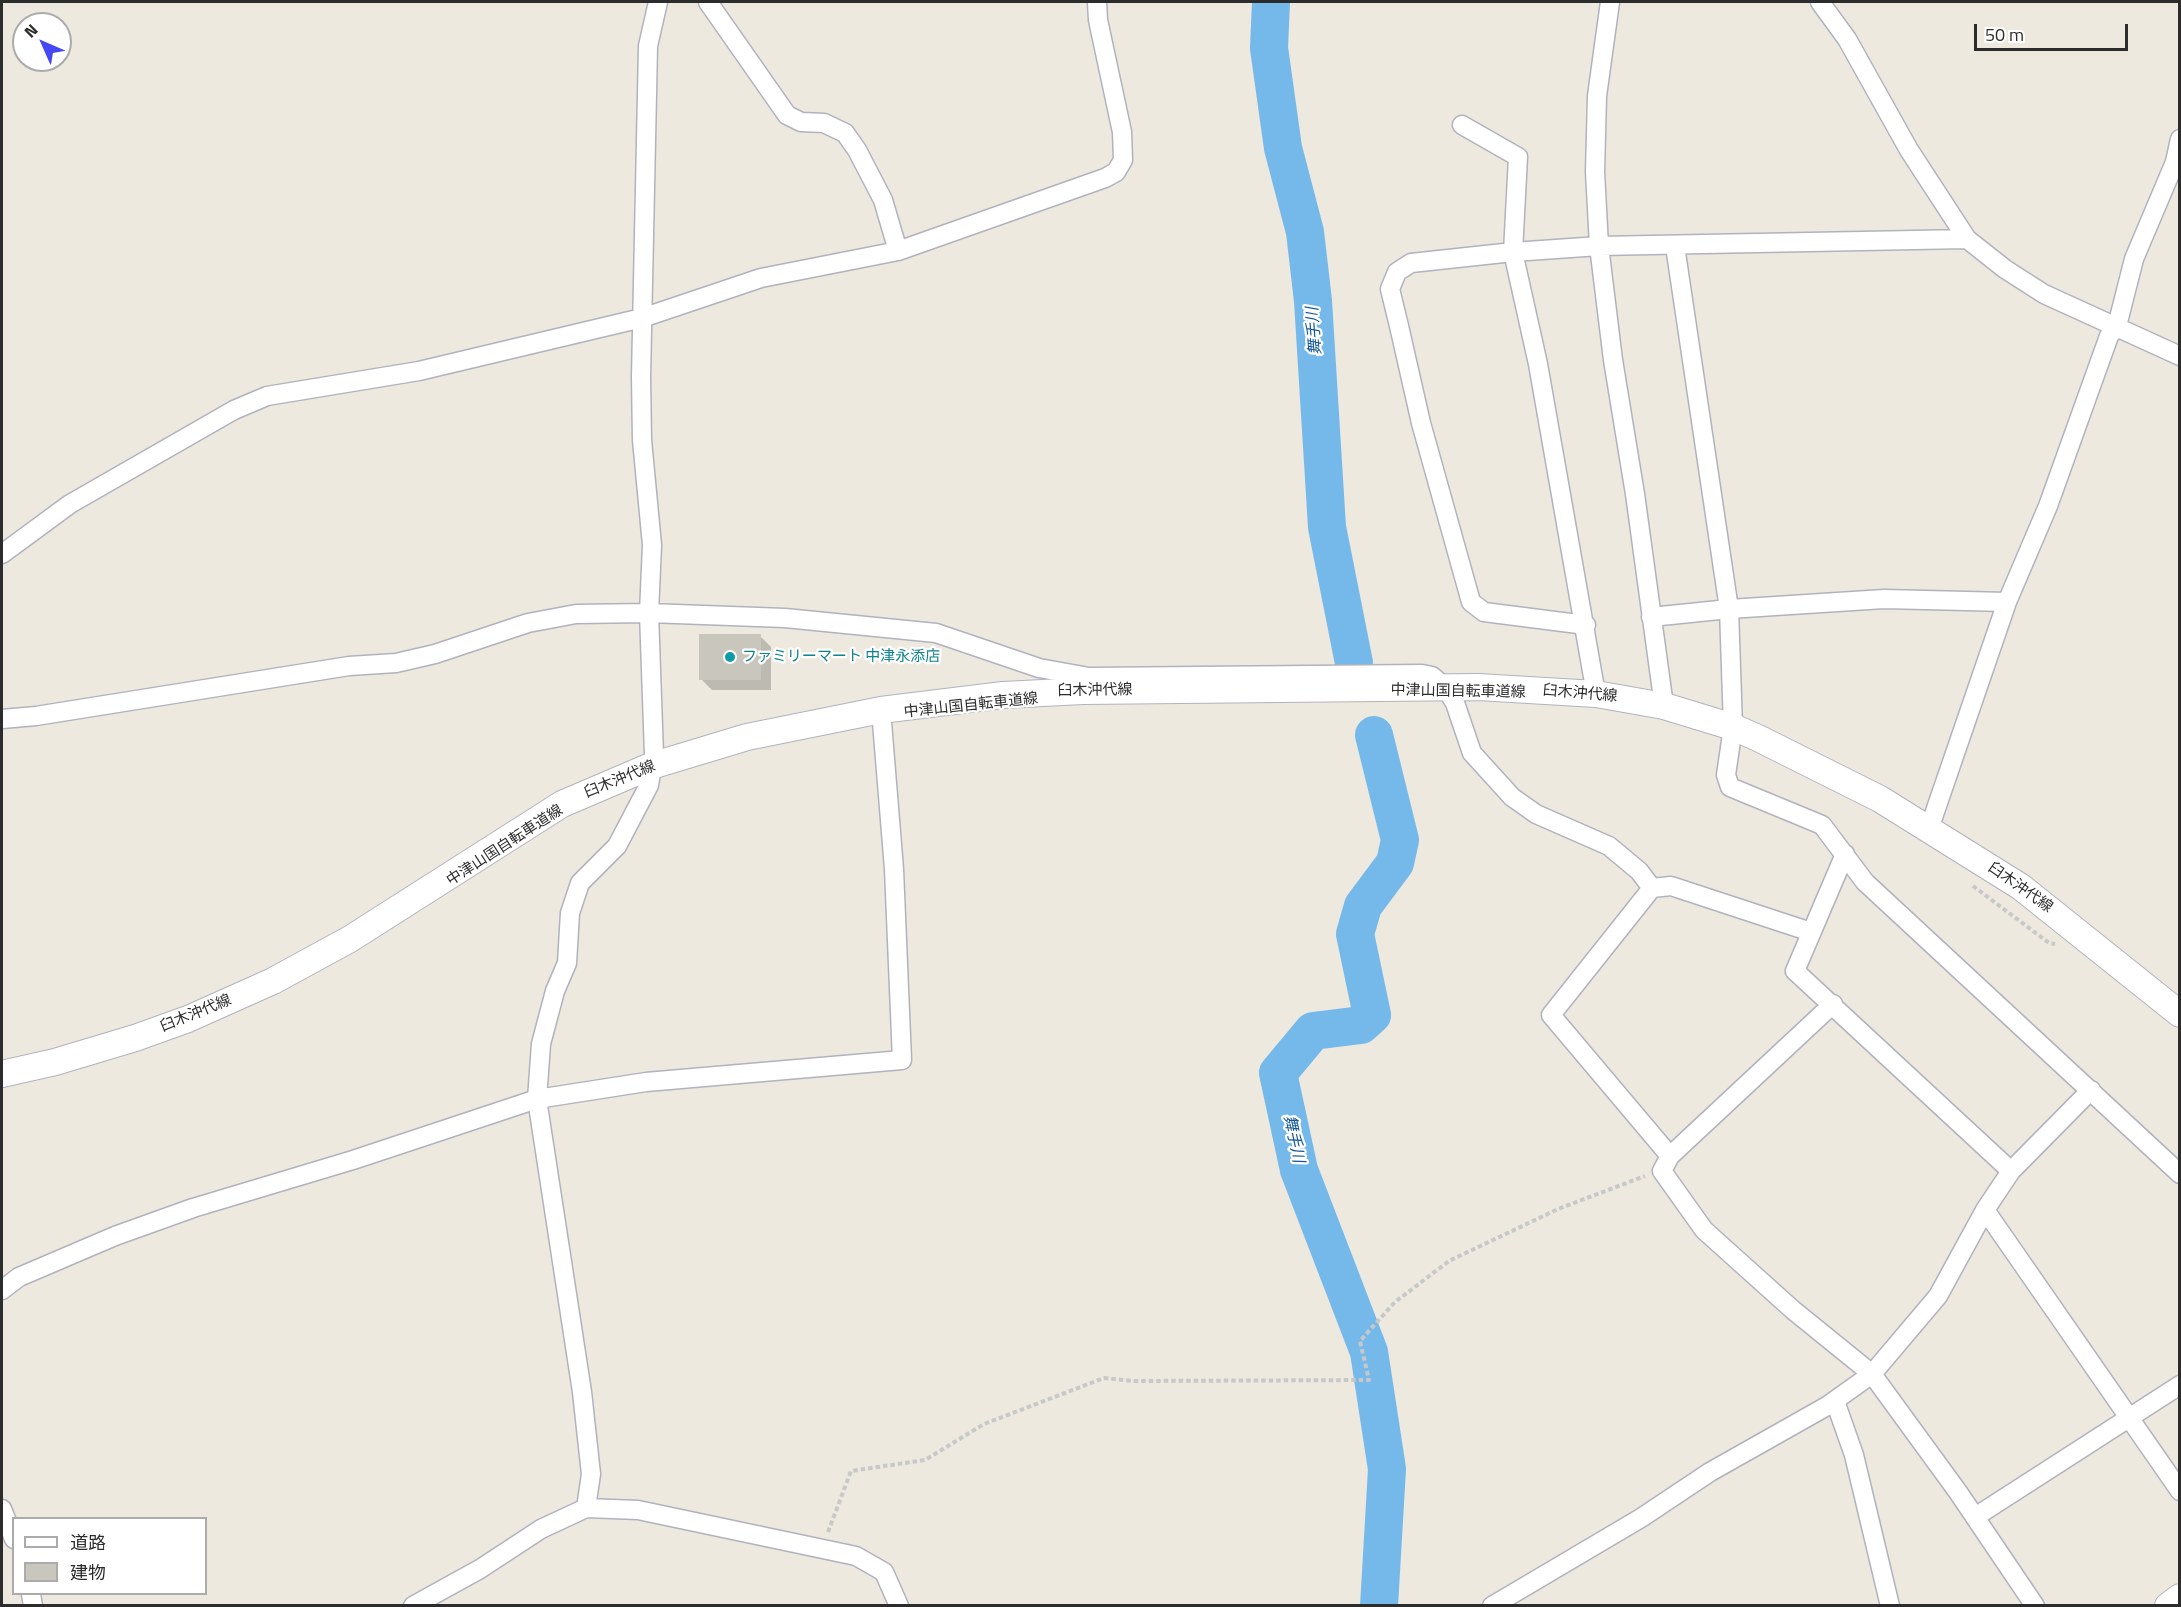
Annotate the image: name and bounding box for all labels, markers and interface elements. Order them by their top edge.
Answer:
north arrow [12,12,72,72]
scale bar [1977,12,2132,50]
text: N [18,18,43,43]
text: 50 m [1985,21,2024,48]
water label: 舞手川 [1304,306,1326,356]
place label: ファミリーマート 中津永添店 [742,648,940,666]
marker: ファミリーマート 中津永添店 [723,650,737,664]
street label: 臼木沖代線 [1057,681,1133,701]
street label: 中津山国自転車道線 [1390,682,1526,702]
street label: 臼木沖代線 [1542,682,1618,706]
street label: 中津山国自転車道線 [903,690,1039,722]
street label: 臼木沖代線 [582,758,658,802]
street label: 中津山国自転車道線 [443,802,567,890]
street label: 臼木沖代線 [1984,859,2056,917]
street label: 臼木沖代線 [158,992,234,1036]
water label: 舞手川 [1279,1114,1307,1164]
legend [12,1517,207,1595]
text: 道路 [70,1529,106,1556]
text: 建物 [70,1559,106,1586]

